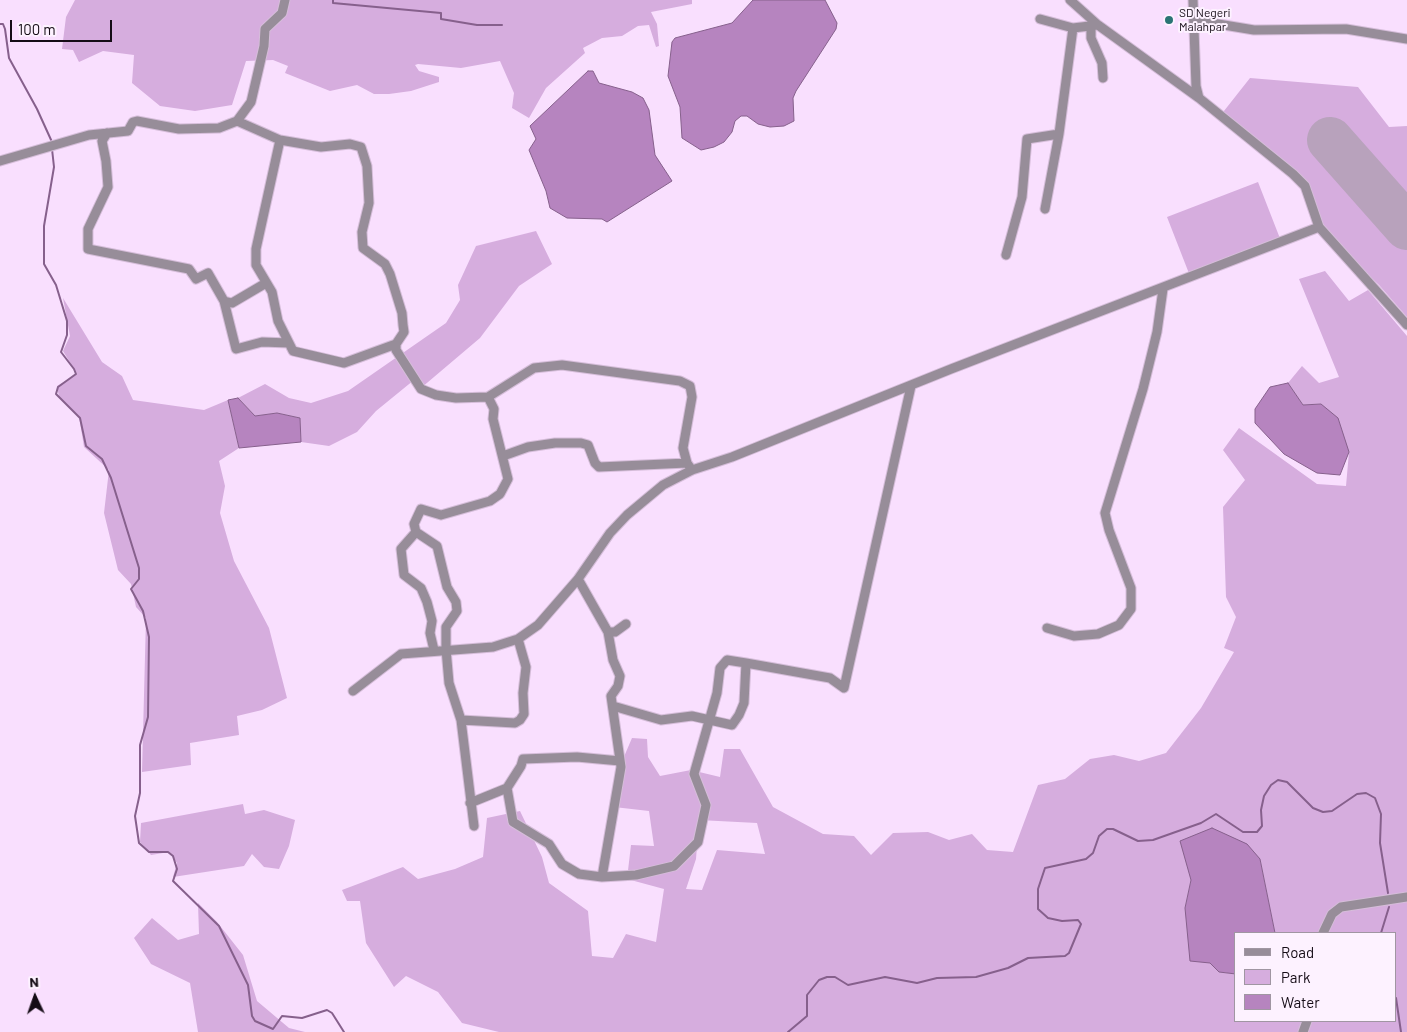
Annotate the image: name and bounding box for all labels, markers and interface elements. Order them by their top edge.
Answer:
place label: SD Negeri Malahpar [1179,6,1231,34]
scale bar [12,10,115,42]
marker: SD Negeri Malahpar [1163,14,1175,26]
text: 100 m [18,20,56,38]
legend [1234,932,1397,1022]
text: Road [1281,943,1314,961]
text: Park [1281,968,1310,986]
north arrow [10,972,60,1022]
text: N [29,973,39,990]
text: Water [1281,993,1320,1011]

